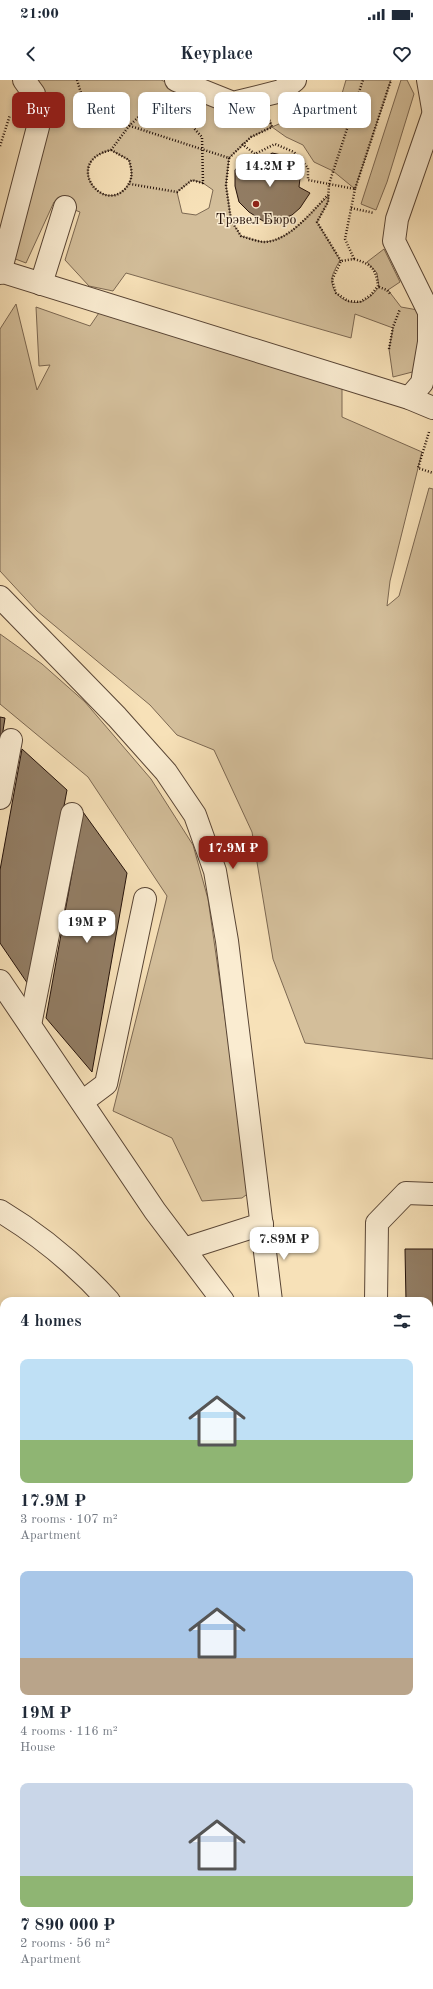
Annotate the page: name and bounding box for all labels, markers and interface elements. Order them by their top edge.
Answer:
text: 21:00 [20,7,59,22]
icon: back [20,43,42,65]
icon: heart [391,43,413,65]
text: Keyplace [180,45,253,63]
chip: Buy [12,92,65,128]
chip: Rent [73,92,130,128]
chip: Filters [138,92,206,128]
chip: New [214,92,270,128]
chip: Apartment [278,92,371,128]
pin: 14.2M ₽ [233,154,307,188]
text: 14.2M ₽ [245,160,295,173]
marker: Трэвел Бюро [251,199,261,209]
place label: Трэвел Бюро [215,213,297,227]
pin: 17.9M ₽ [196,836,270,870]
text: 17.9M ₽ [208,842,258,855]
pin: 19M ₽ [59,910,115,944]
text: 19M ₽ [67,916,107,929]
pin: 7.89M ₽ [247,1227,321,1261]
text: 7.89M ₽ [259,1233,309,1246]
icon: filters [391,1310,413,1332]
text: 4 homes [20,1313,82,1330]
icon: home [181,1385,253,1457]
text: 17.9M ₽ [20,1493,86,1510]
text: 3 rooms · 107 m² [20,1513,118,1526]
text: Apartment [20,1529,81,1542]
icon: home [181,1597,253,1669]
text: 19M ₽ [20,1705,72,1722]
text: 4 rooms · 116 m² [20,1725,118,1738]
text: House [20,1741,55,1754]
icon: home [181,1809,253,1881]
text: 7 890 000 ₽ [20,1917,115,1934]
text: 2 rooms · 56 m² [20,1937,110,1950]
text: Apartment [20,1953,81,1966]

